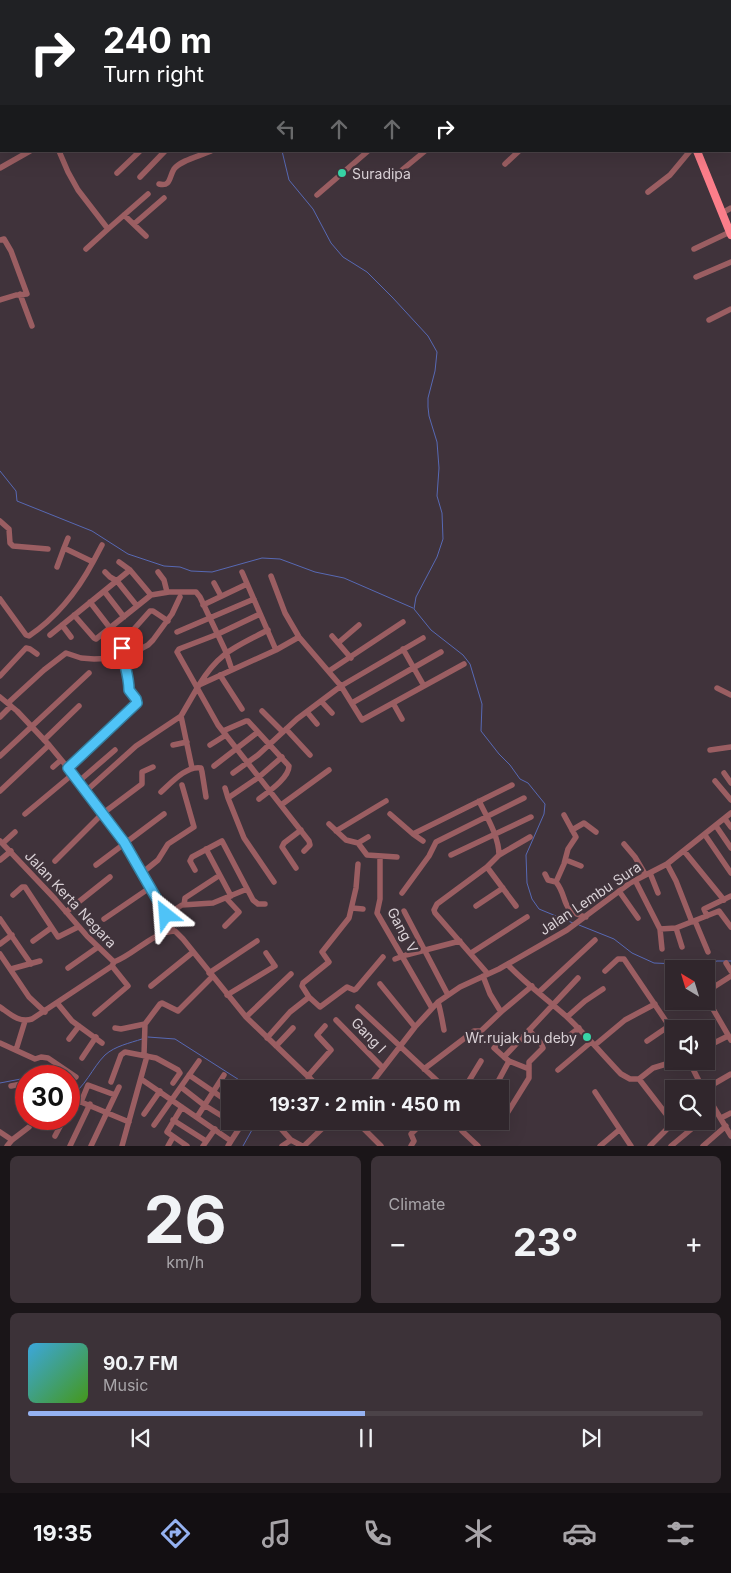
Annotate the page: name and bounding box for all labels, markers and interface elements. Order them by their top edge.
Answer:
text: 240 m [103,19,212,61]
icon: right [20,20,85,85]
text: Turn right [103,61,204,87]
icon: left [272,115,300,143]
icon: ahead [325,115,353,143]
icon: ahead [378,115,406,143]
icon: right [431,115,459,143]
place label: Suradipa [352,165,411,182]
marker: Suradipa [336,167,348,179]
pin [101,627,143,669]
icon: arrive [108,634,136,662]
street label: Jalan Kerta Negara [22,847,120,951]
street label: Jalan Lembu Sura [536,858,644,938]
position arrow [139,888,191,940]
street label: Gang V [384,904,422,956]
north arrow [665,960,715,1010]
map controls [665,960,715,1130]
street label: Gang I [348,1014,390,1056]
button: sound [665,1020,715,1070]
place label: Wr.rujak bu deby [465,1029,577,1046]
marker: Wr.rujak bu deby [581,1031,593,1043]
speed limit sign: 30 [15,1065,80,1130]
button: search [665,1080,715,1130]
text: 19:37 · 2 min · 450 m [269,1093,461,1116]
text: 26 [144,1180,227,1259]
text: Climate [389,1194,445,1214]
text: 23° [513,1219,579,1265]
text: − [389,1226,407,1260]
text: + [684,1226,703,1260]
text: km/h [166,1252,204,1272]
text: 90.7 FM [103,1352,178,1375]
text: Music [103,1375,148,1395]
icon: previous [127,1424,155,1452]
icon: pause [352,1424,380,1452]
icon: next [577,1424,605,1452]
icon: directions [158,1516,193,1551]
icon: music [259,1516,294,1551]
icon: phone [360,1516,395,1551]
icon: climate [461,1516,496,1551]
icon: car [562,1516,597,1551]
icon: filters [663,1516,698,1551]
text: 19:35 [33,1520,92,1546]

